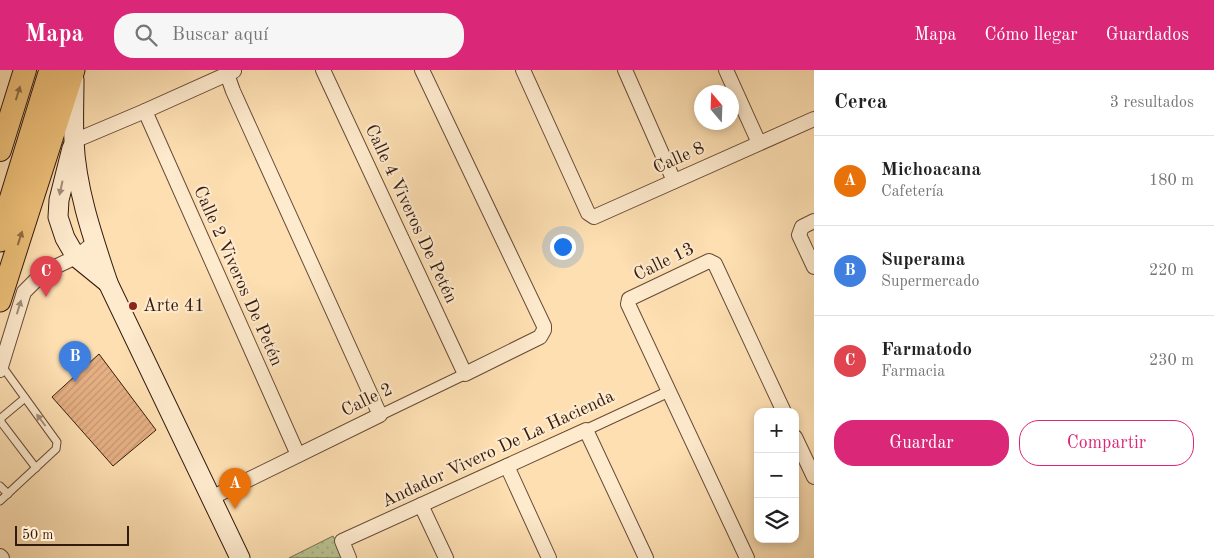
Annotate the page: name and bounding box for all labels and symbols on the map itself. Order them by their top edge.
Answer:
north arrow [694,85,739,130]
one-way arrow [14,86,22,101]
street label: Calle 4 Viveros De Petén [362,122,460,306]
street label: Calle 8 [650,139,708,177]
one-way arrow [57,180,65,195]
street label: Calle 2 Viveros De Petén [190,183,286,369]
one-way arrow [17,230,25,245]
your location [550,234,576,260]
street label: Calle 13 [631,240,697,284]
pin: C [30,256,62,297]
place label: Arte 41 [143,297,205,315]
one-way arrow [16,299,24,314]
marker: Arte 41 [127,300,139,312]
pin: B [59,341,91,382]
street label: Calle 2 [339,380,395,420]
street label: Andador Vivero De La Hacienda [379,387,617,511]
one-way arrow [36,413,46,427]
pin: A [219,468,251,509]
scale bar [15,523,129,546]

